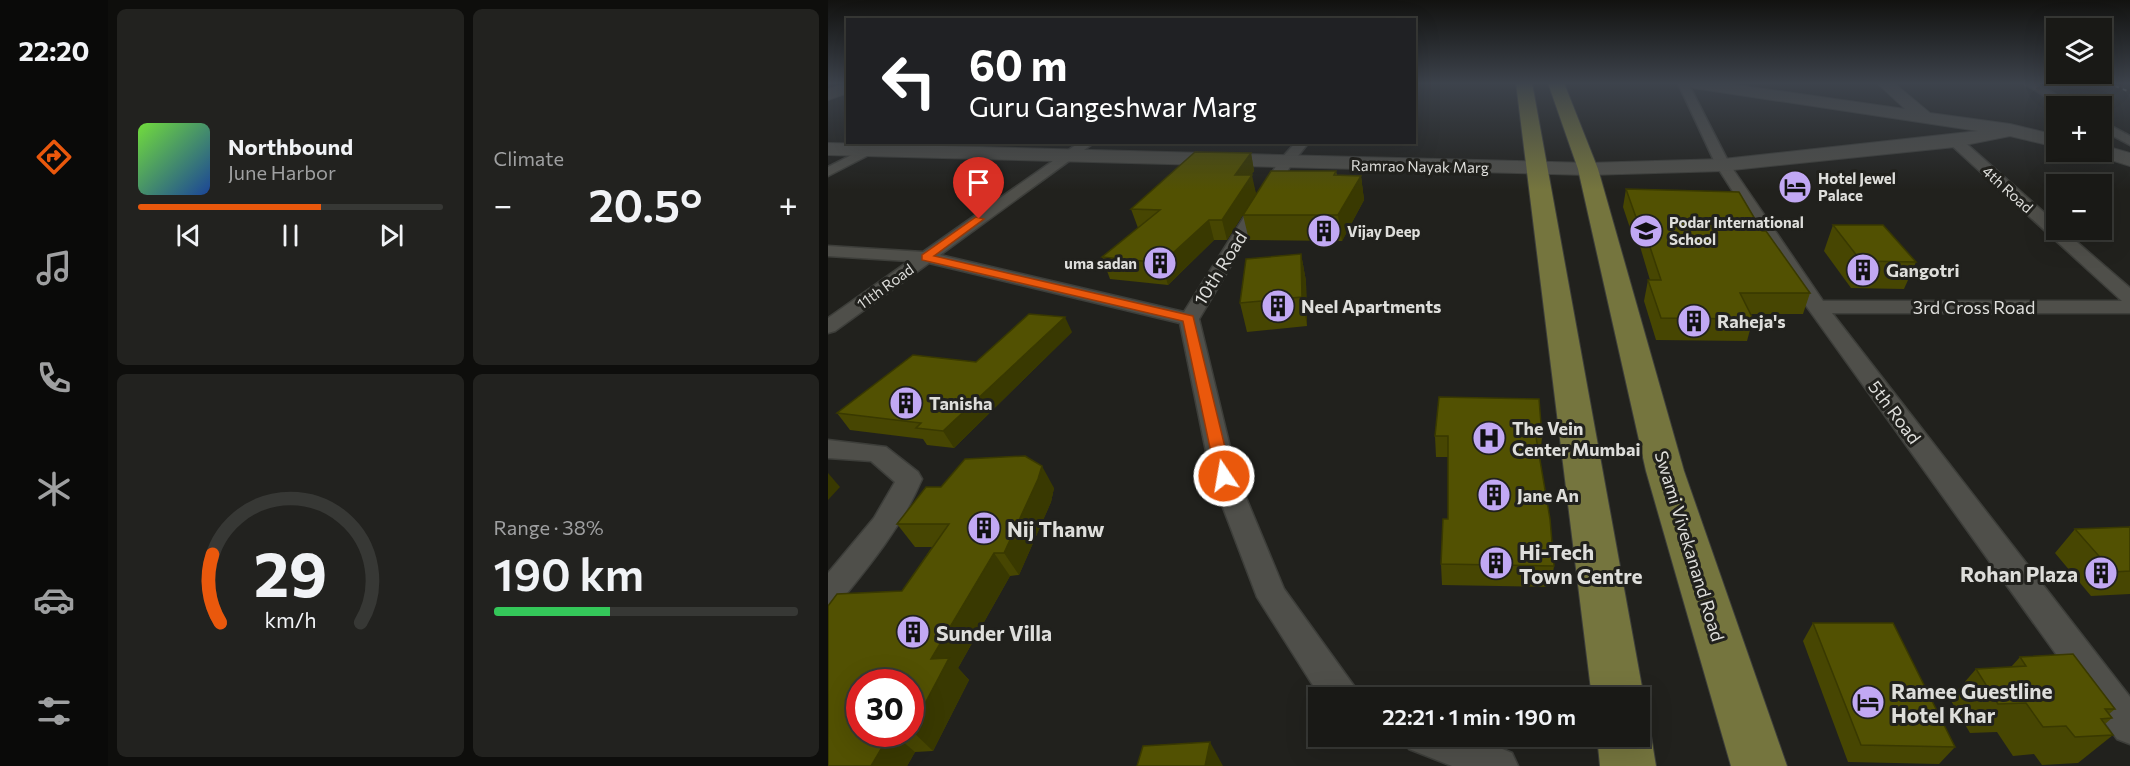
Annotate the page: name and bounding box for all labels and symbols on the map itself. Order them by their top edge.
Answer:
street label: Ramrao Nayak Marg [1351,156,1489,176]
pin [953,157,1004,219]
street label: 4th Road [1979,162,2037,216]
hotel icon: Hotel Jewel Palace [1777,169,1813,205]
place label: Hotel Jewel Palace [1818,169,1896,204]
building icon: Vijay Deep [1306,213,1342,249]
school or university icon: Podar International School [1628,213,1664,249]
place label: Podar International School [1669,213,1804,248]
place label: Vijay Deep [1347,222,1421,240]
street label: 10th Road [1189,227,1251,309]
building icon: uma sadan [1142,245,1178,281]
building icon: Gangotri [1845,252,1881,288]
place label: uma sadan [1064,254,1137,272]
street label: 11th Road [853,259,917,313]
place label: Gangotri [1886,259,1959,281]
building icon: Neel Apartments [1260,288,1296,324]
place label: Neel Apartments [1301,295,1442,317]
street label: 3rd Cross Road [1913,296,2035,318]
building icon: Raheja's [1676,303,1712,339]
place label: Raheja's [1717,310,1786,332]
street label: 5th Road [1864,376,1926,448]
building icon: Tanisha [888,385,924,421]
place label: Tanisha [929,392,993,414]
place label: The Vein Center Mumbai [1512,417,1640,460]
hospital icon: The Vein Center Mumbai [1471,420,1507,456]
position arrow [1192,444,1256,508]
street label: Swami Vivekanand Road [1651,448,1729,644]
building icon: Jane An [1476,477,1512,513]
place label: Jane An [1517,484,1579,506]
building icon: Nij Thanw [966,510,1002,546]
place label: Nij Thanw [1007,516,1105,541]
place label: Hi-Tech Town Centre [1519,539,1643,588]
building icon: Hi-Tech Town Centre [1478,545,1514,581]
building icon: Rohan Plaza [2083,555,2119,591]
place label: Rohan Plaza [1960,561,2078,586]
building icon: Sunder Villa [895,614,931,650]
place label: Sunder Villa [936,620,1052,645]
speed limit sign: 30 [846,669,924,747]
place label: Ramee Guestline Hotel Khar [1891,678,2053,727]
hotel icon: Ramee Guestline Hotel Khar [1850,684,1886,720]

